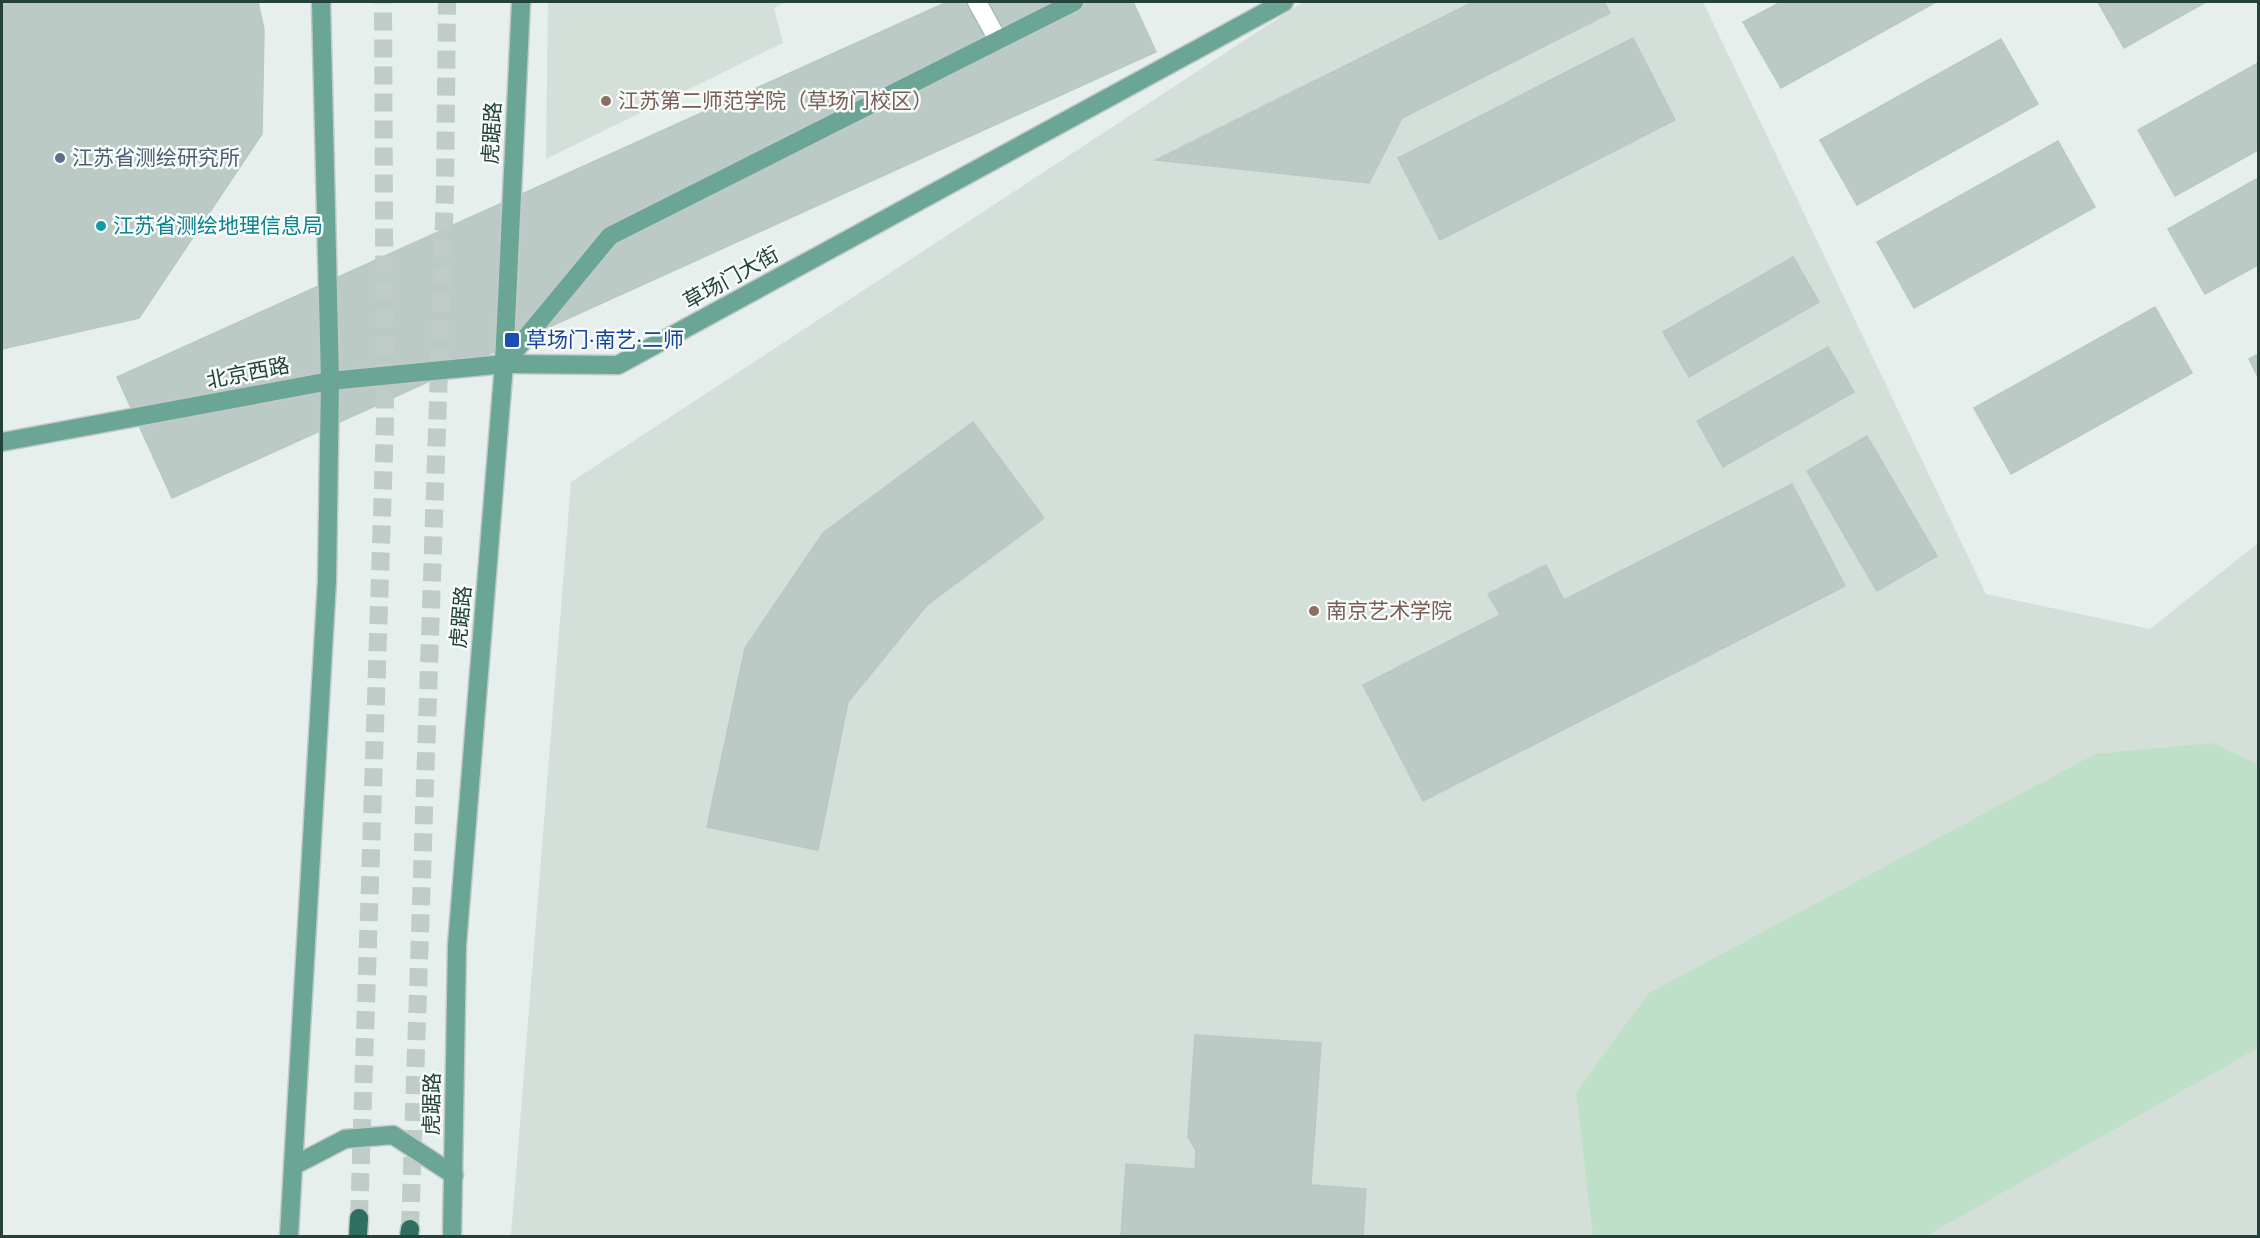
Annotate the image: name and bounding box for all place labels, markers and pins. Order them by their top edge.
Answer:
place label: 江苏第二师范学院（草场门校区） [618,89,933,114]
marker: 江苏第二师范学院（草场门校区） [599,94,613,108]
place label: 江苏省测绘研究所 [72,146,240,171]
marker: 江苏省测绘研究所 [53,151,67,165]
place label: 江苏省测绘地理信息局 [113,214,323,239]
marker: 江苏省测绘地理信息局 [94,219,108,233]
place label: 草场门·南艺·二师 [526,328,684,353]
marker: 草场门·南艺·二师 [503,331,521,349]
place label: 南京艺术学院 [1326,599,1452,624]
marker: 南京艺术学院 [1307,604,1321,618]

